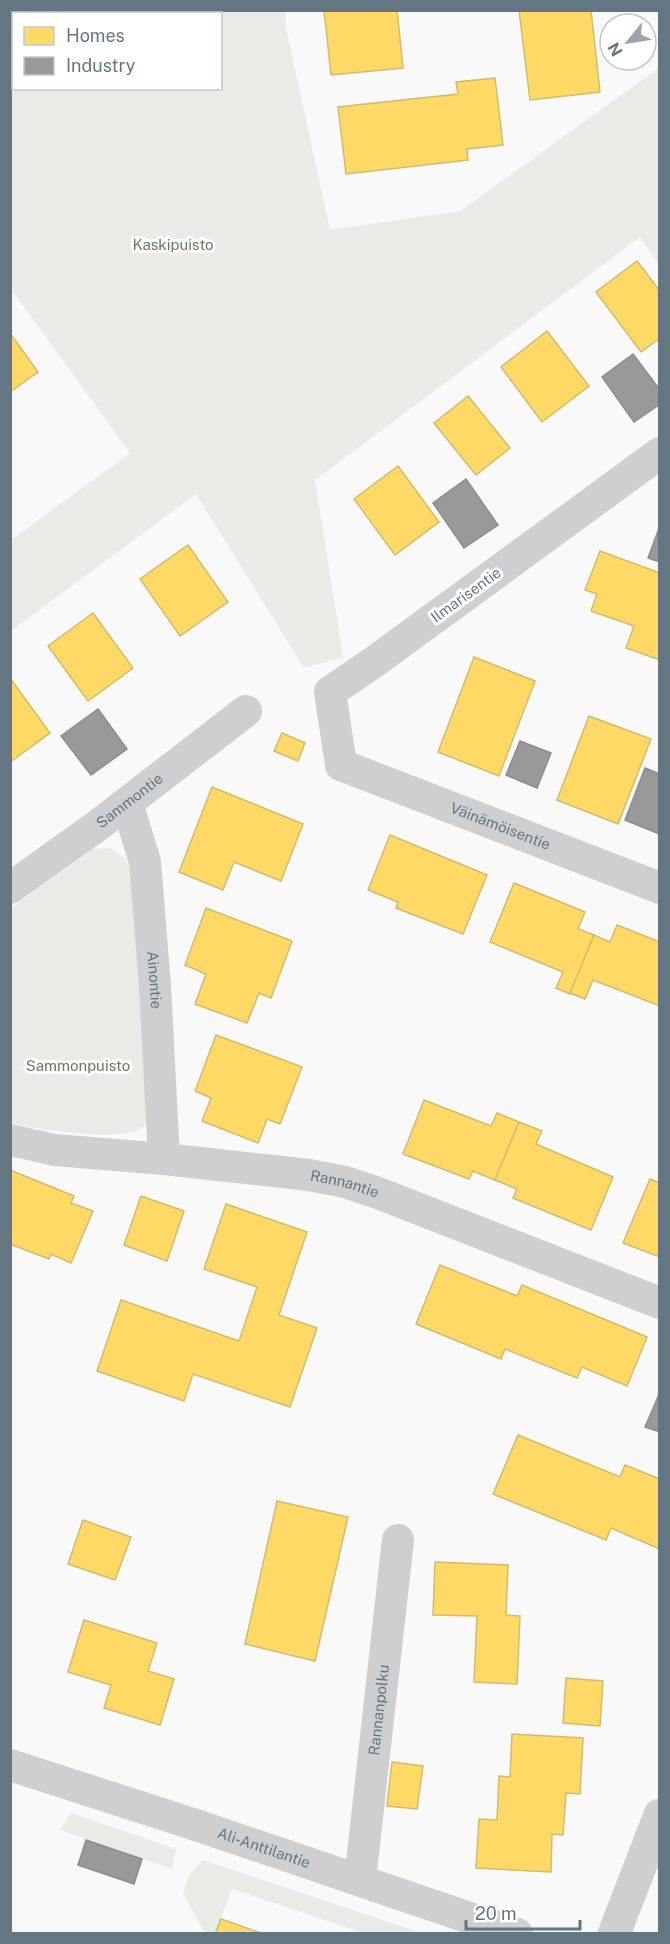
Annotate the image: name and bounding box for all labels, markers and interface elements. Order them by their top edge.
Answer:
legend [12,12,222,90]
north arrow [598,12,658,72]
text: Homes [66,25,125,46]
text: N [604,39,627,59]
text: Industry [66,55,136,76]
park label: Kaskipuisto [132,236,214,253]
street label: Ilmarisentie [428,564,504,626]
street label: Sammontie [93,770,166,831]
street label: Väinämöisentie [448,799,553,853]
street label: Ainontie [144,950,165,1009]
park label: Sammonpuisto [26,1057,130,1074]
street label: Rannantie [309,1166,381,1201]
street label: Rannanpolku [365,1664,392,1756]
street label: Ali-Anttilantie [215,1824,313,1871]
scale bar [466,1893,580,1931]
text: 20 m [475,1903,517,1924]

